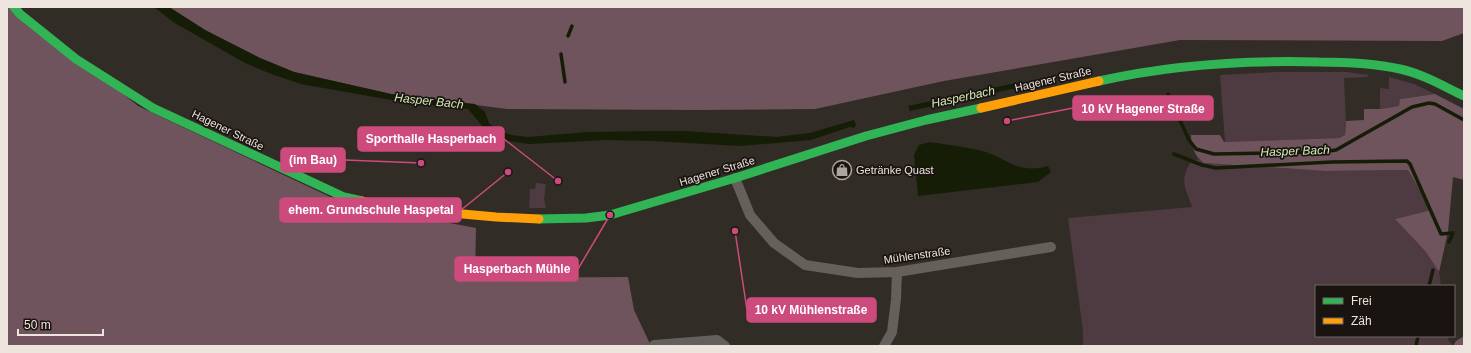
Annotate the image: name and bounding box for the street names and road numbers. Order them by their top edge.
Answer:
street label: Hagener Straße [1014,64,1092,94]
street label: Hagener Straße [190,107,266,153]
street label: Hagener Straße [678,154,756,188]
street label: Mühlenstraße [883,244,951,266]

